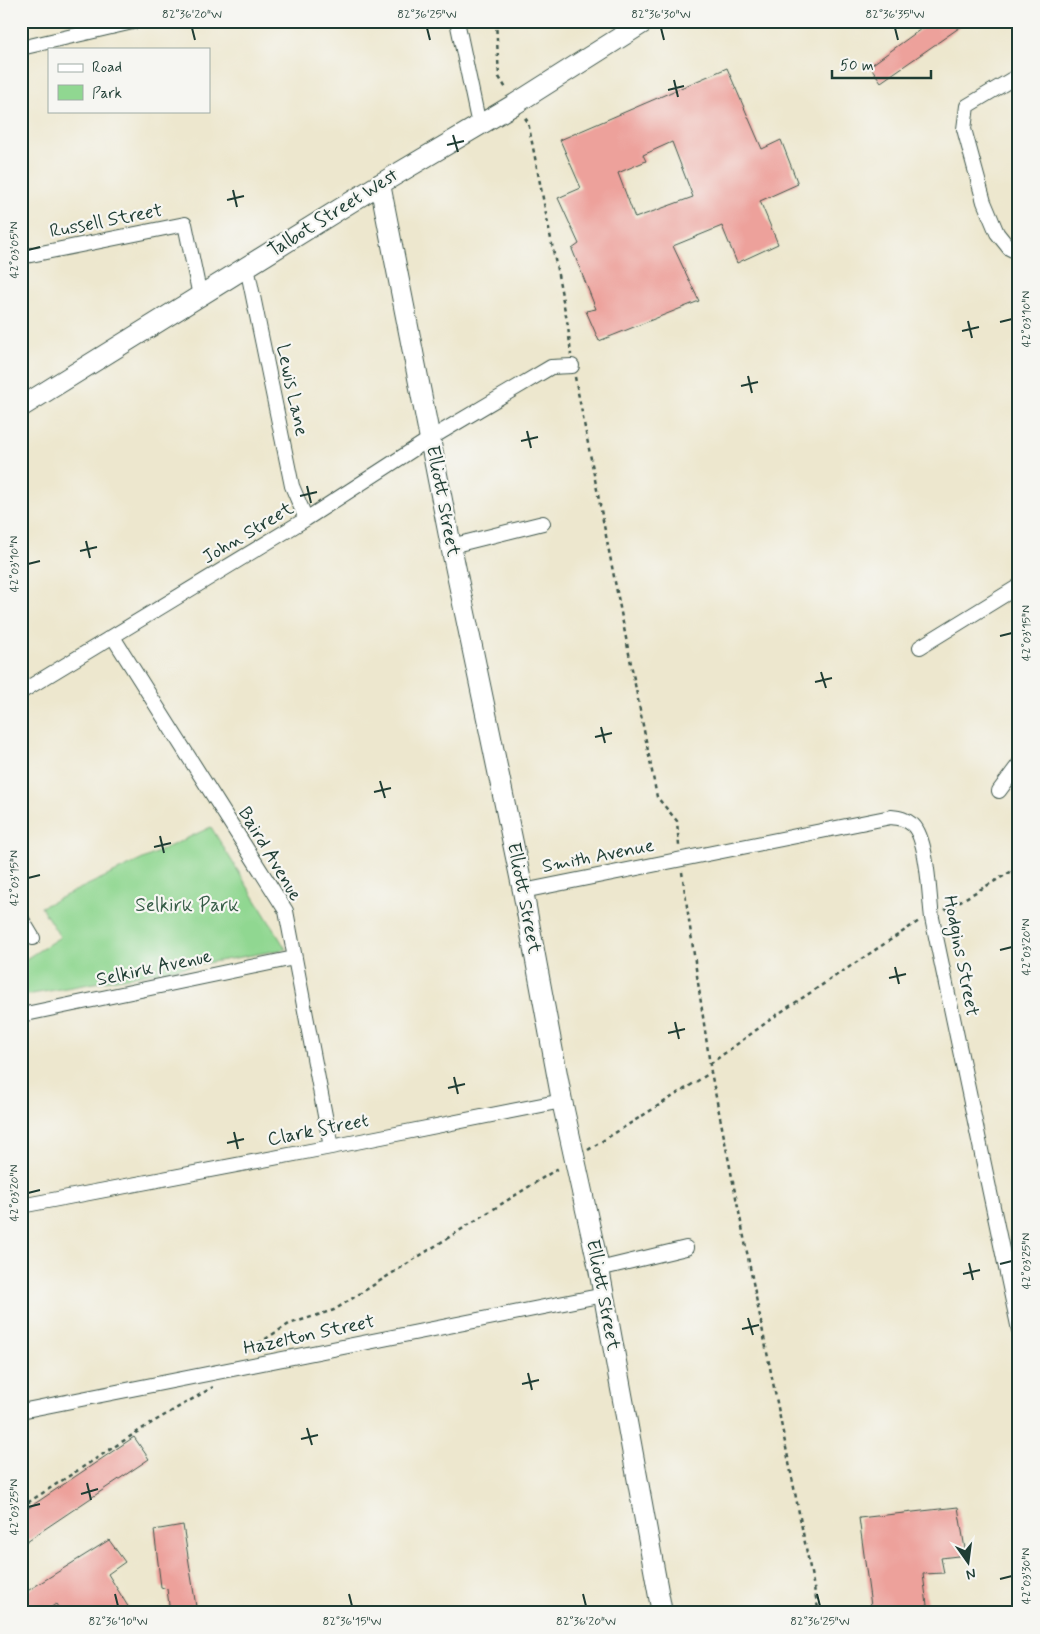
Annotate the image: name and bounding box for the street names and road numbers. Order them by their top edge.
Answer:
street label: Talbot Street West [263,163,403,263]
street label: Russell Street [47,198,165,244]
street label: Lewis Lane [270,342,314,438]
street label: Elliott Street [420,443,466,559]
street label: John Street [198,496,298,570]
street label: Baird Avenue [232,802,308,906]
street label: Smith Avenue [540,833,656,879]
street label: Elliott Street [501,840,547,956]
street label: Hodgins Street [935,893,985,1019]
street label: Selkirk Avenue [94,944,214,992]
street label: Clark Street [265,1108,371,1152]
street label: Elliott Street [580,1237,626,1353]
street label: Hazelton Street [241,1309,377,1361]

